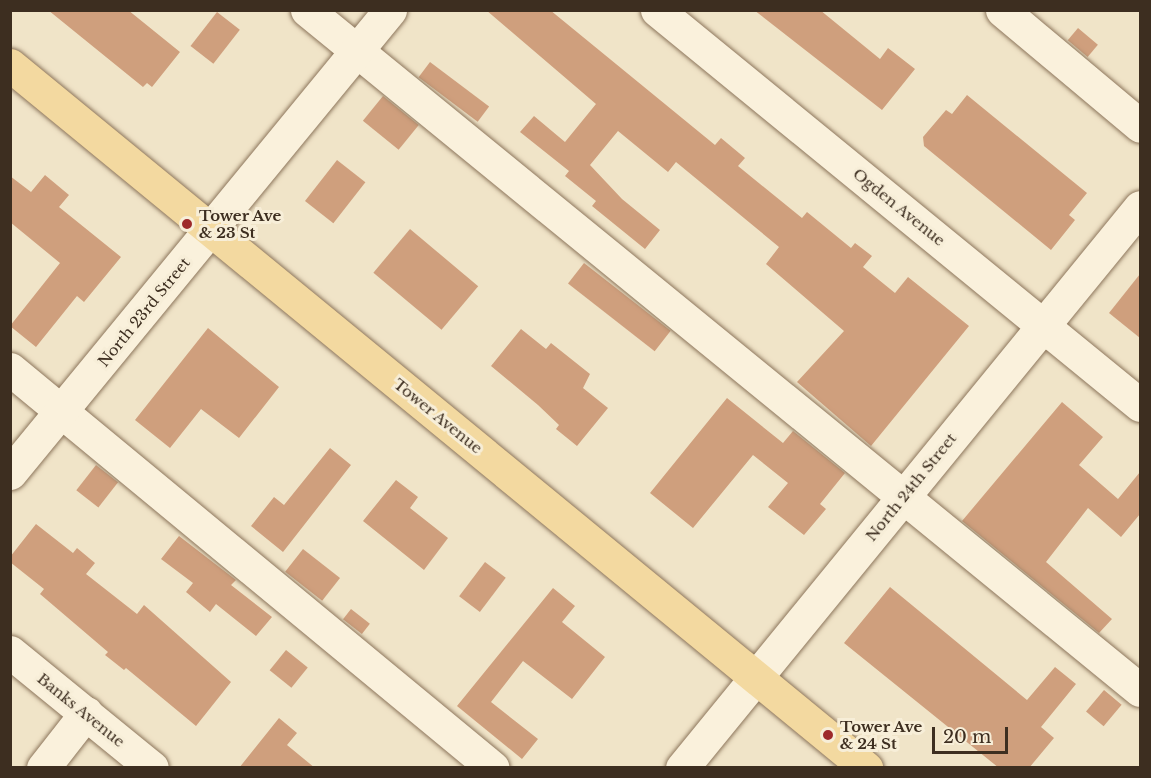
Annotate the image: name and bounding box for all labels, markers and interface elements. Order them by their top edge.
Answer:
street label: Ogden Avenue [849,164,949,250]
place label: Tower Ave & 23 St [199,206,282,241]
marker: Tower Ave & 23 St [180,217,194,231]
street label: North 23rd Street [94,254,194,370]
street label: Tower Avenue [390,375,486,457]
street label: North 24th Street [862,429,960,545]
street label: Banks Avenue [34,669,128,751]
scale bar [935,715,1012,753]
place label: Tower Ave & 24 St [840,717,923,752]
text: 20 m [943,726,991,748]
marker: Tower Ave & 24 St [821,728,835,742]

